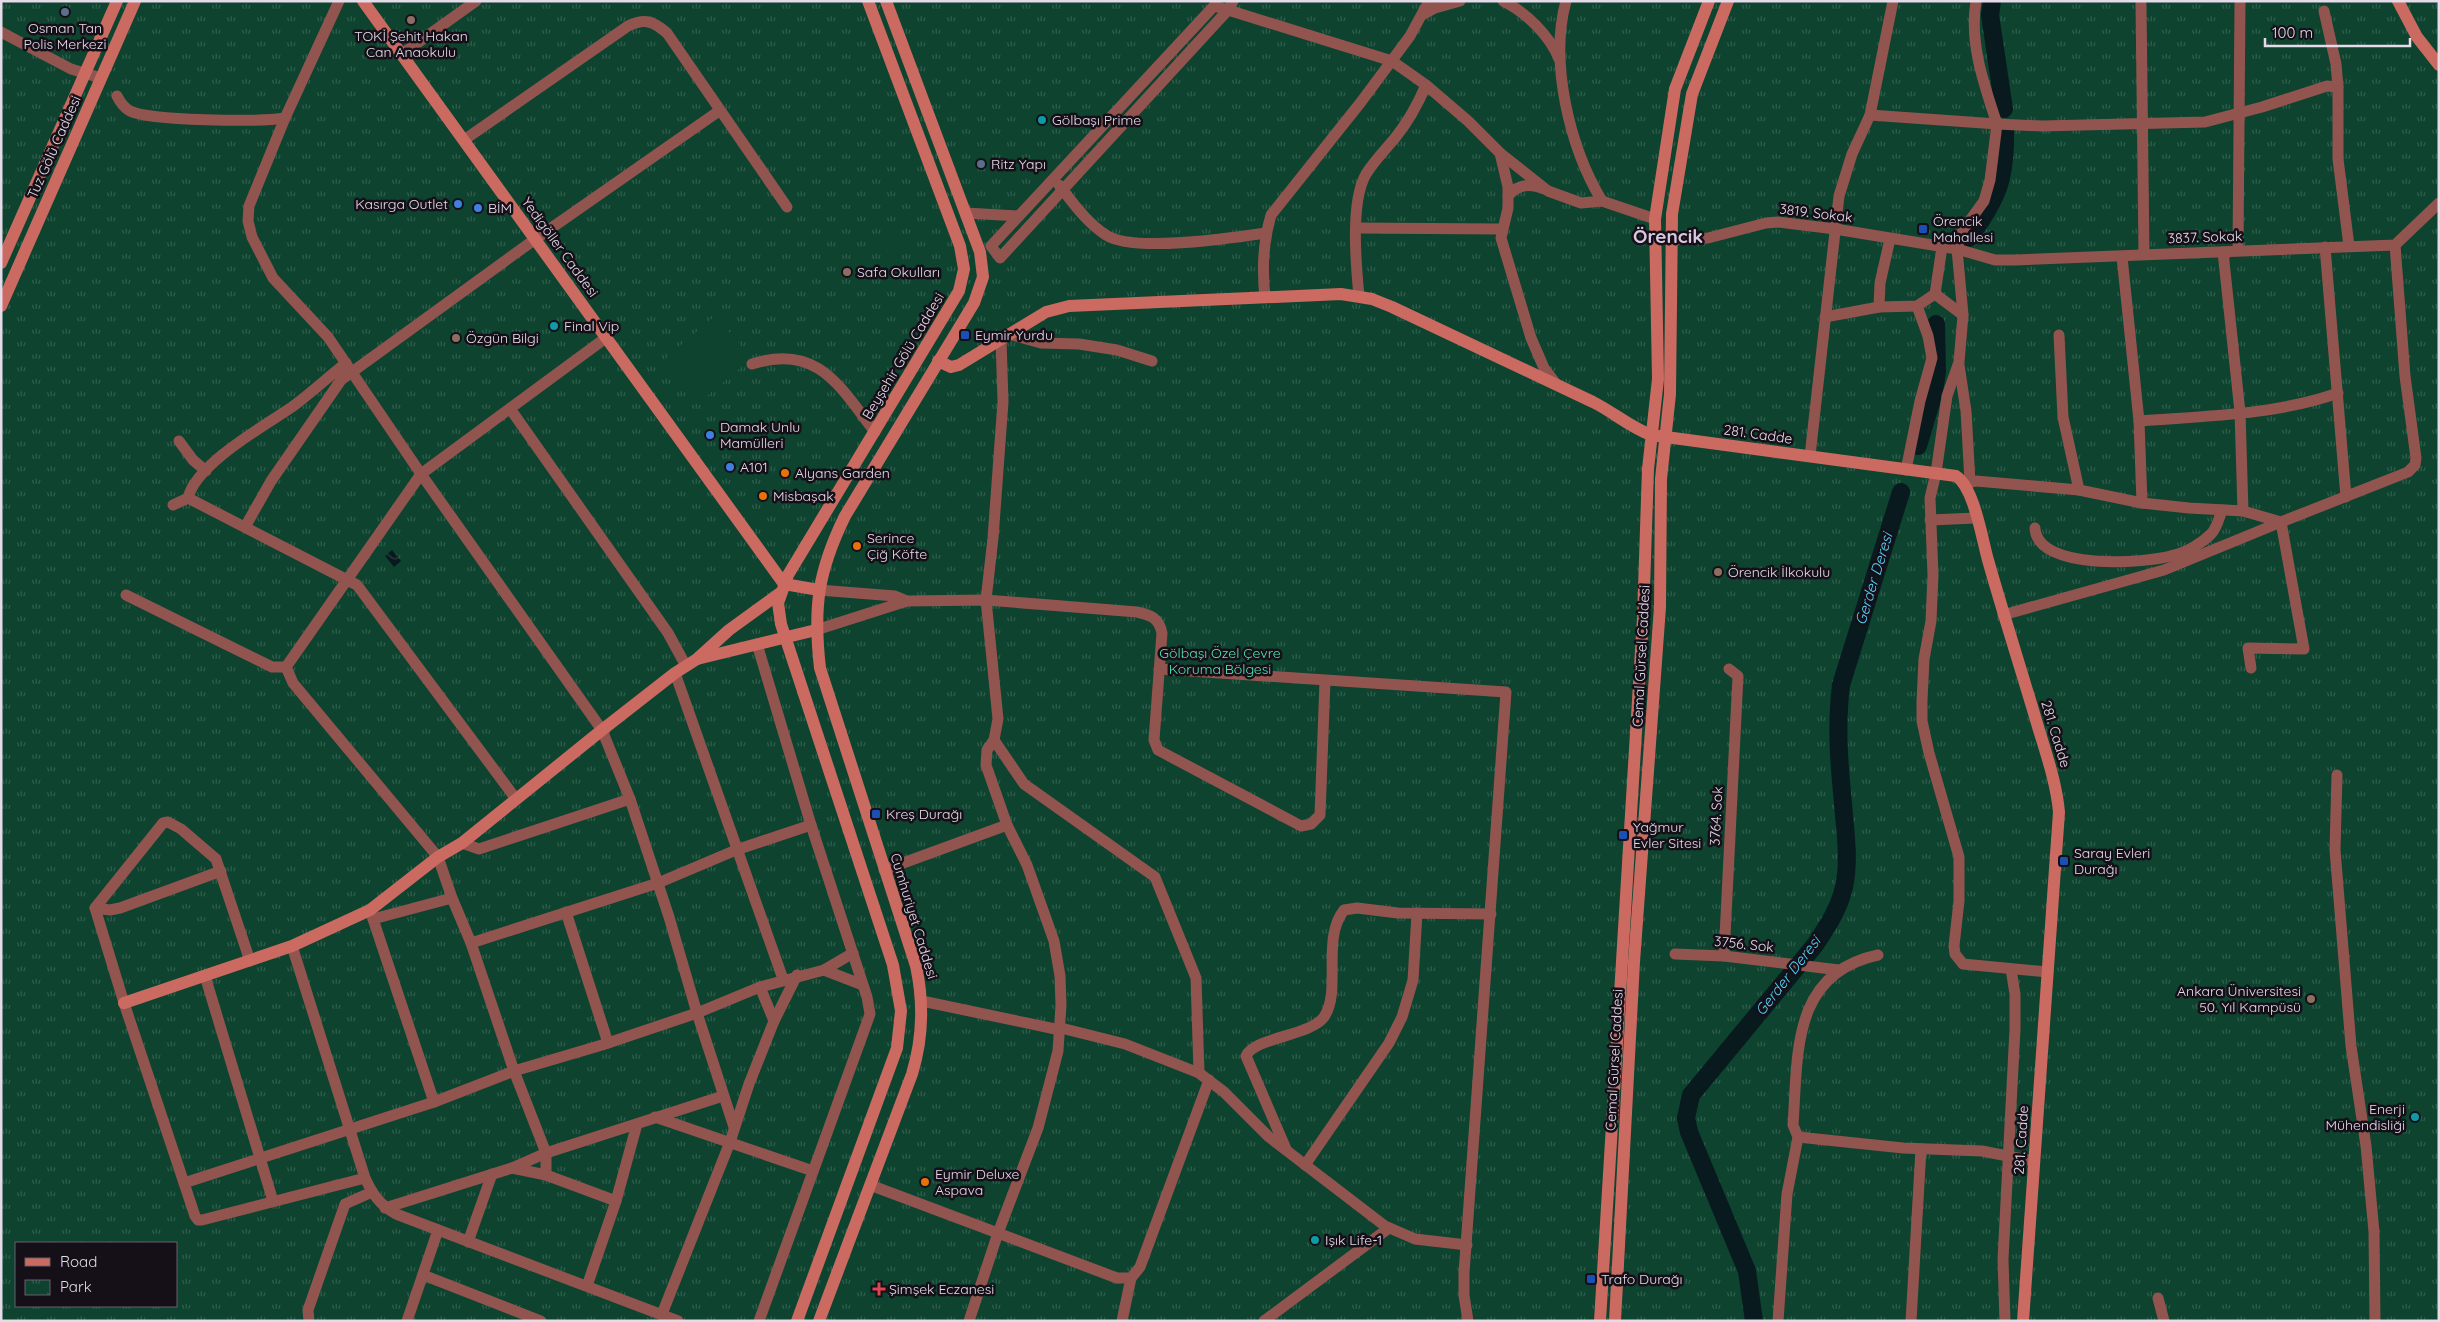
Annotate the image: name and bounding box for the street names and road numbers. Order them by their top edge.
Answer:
street label: Tuz Gölü Caddesi [23,93,85,201]
street label: Yedigöller Caddesi [518,193,602,301]
street label: 3819. Sokak [1778,200,1854,226]
street label: 3837. Sokak [2167,227,2243,247]
street label: Beyşehir Gölü Caddesi [858,289,948,423]
street label: 281. Cadde [1722,420,1794,448]
street label: Cemal Gürsel Caddesi [1628,585,1654,727]
street label: 281. Cadde [2037,698,2075,770]
street label: 3764. Sok [1705,786,1727,846]
street label: Cumhuriyet Caddesi [886,851,942,981]
street label: 3756. Sok [1713,932,1775,956]
street label: Cemal Gürsel Caddesi [1601,989,1627,1131]
street label: 281. Cadde [2010,1105,2032,1175]

